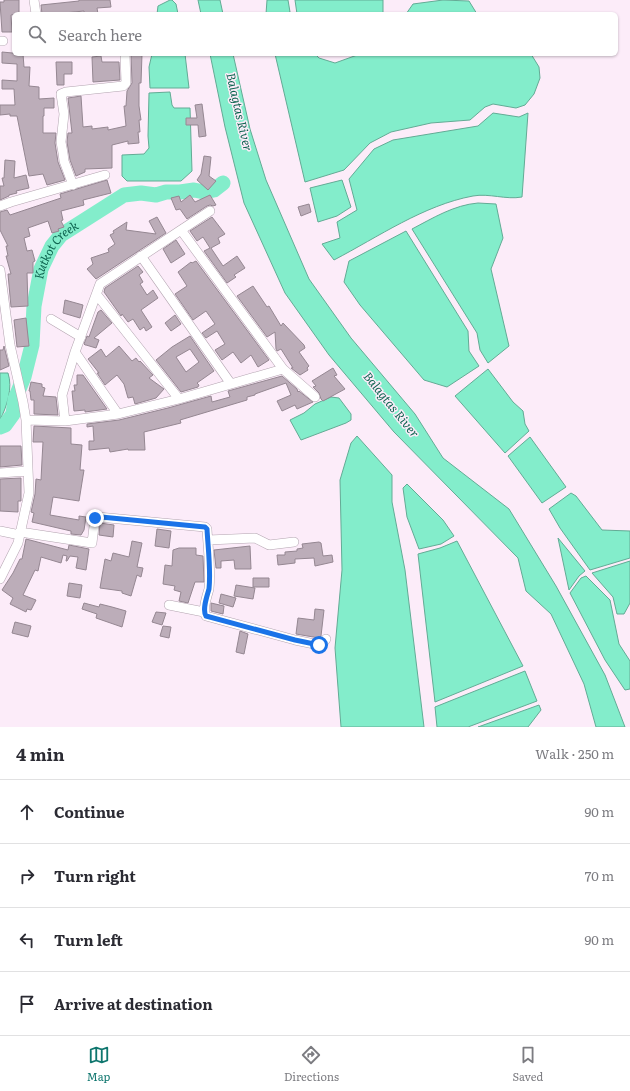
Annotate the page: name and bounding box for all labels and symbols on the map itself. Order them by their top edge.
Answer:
water label: Balagtas River [222,71,258,153]
water label: Kutkot Creek [29,216,82,281]
water label: Balagtas River [360,368,424,441]
route end [86,509,104,527]
route start [310,636,328,654]

